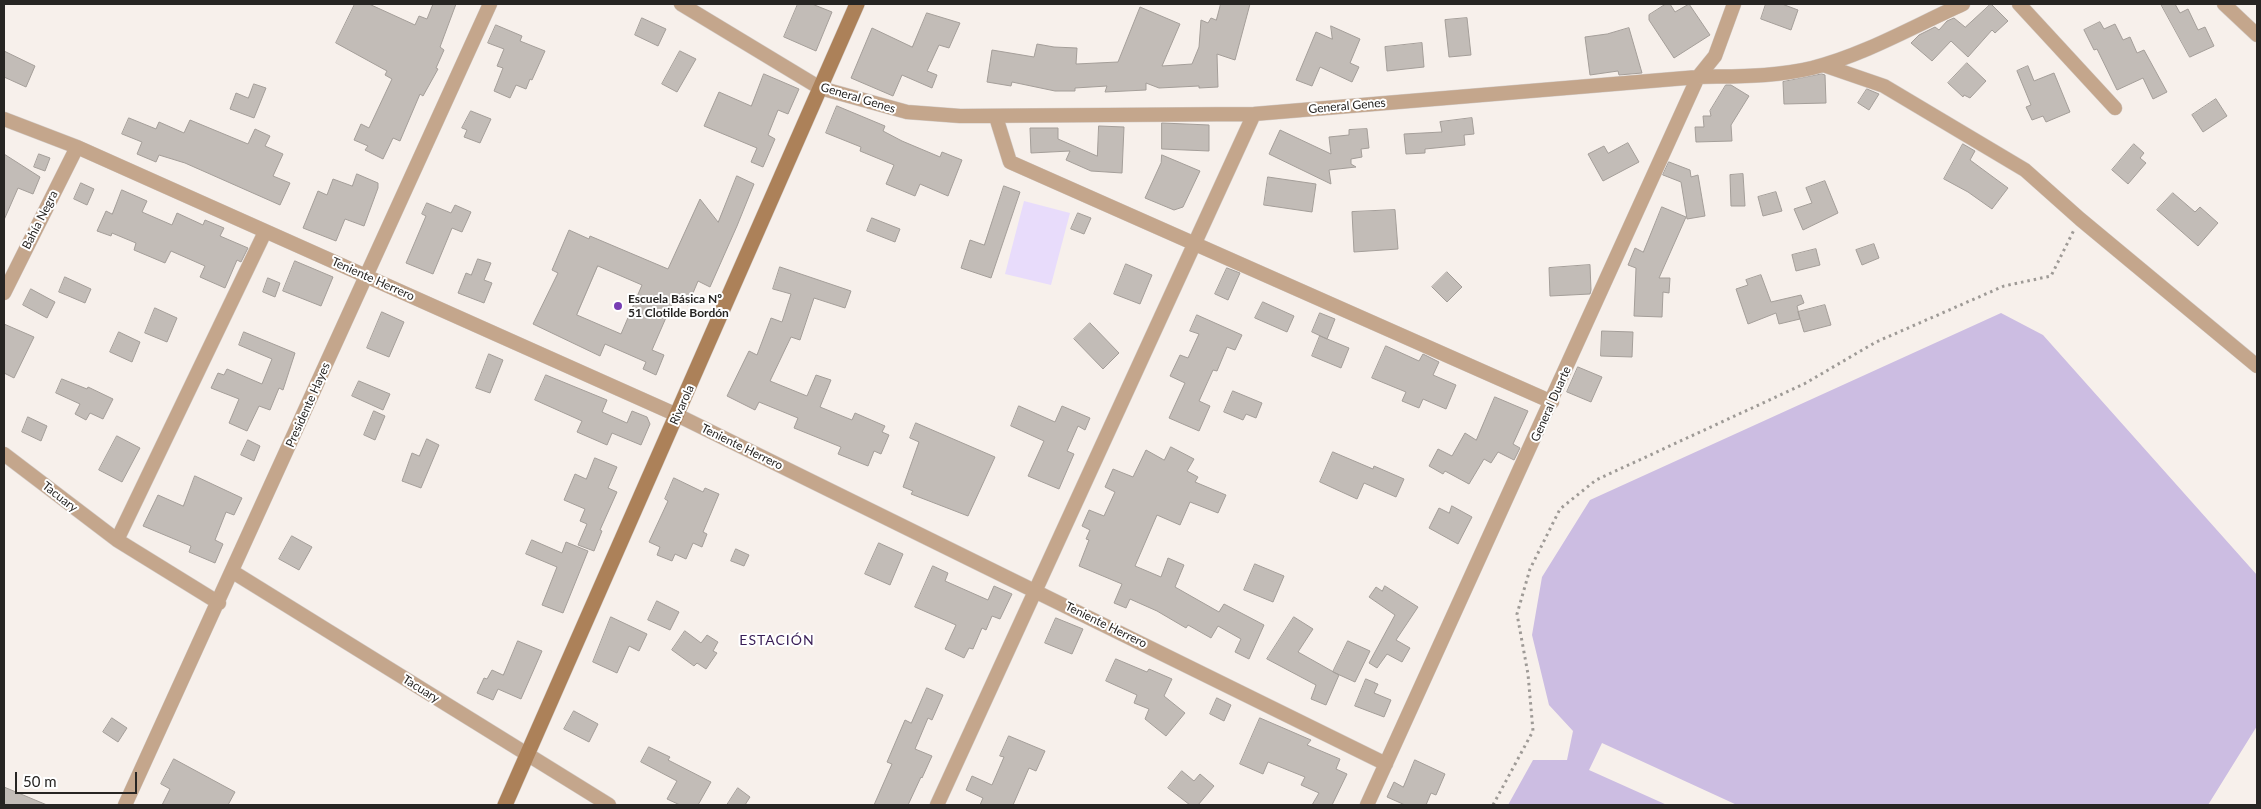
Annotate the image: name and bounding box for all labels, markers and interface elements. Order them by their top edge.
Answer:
street label: General Genes [819,80,897,116]
street label: General Genes [1308,95,1386,117]
street label: Bahía Negra [19,188,61,252]
street label: Teniente Herrero [329,254,417,304]
place label: Escuela Básica Nº 51 Clotilde Bordón [628,292,729,320]
marker: Escuela Básica Nº 51 Clotilde Bordón [612,300,624,312]
street label: Presidente Hayes [283,360,333,450]
street label: General Duarte [1528,364,1574,444]
street label: Rivarola [667,383,697,427]
street label: Teniente Herrero [699,421,785,473]
street label: Tacuary [40,479,80,515]
street label: Teniente Herrero [1063,599,1149,651]
district label: ESTACIÓN [738,632,816,648]
street label: Tacuary [400,672,442,706]
scale bar [18,762,140,794]
text: 50 m [23,772,57,790]

